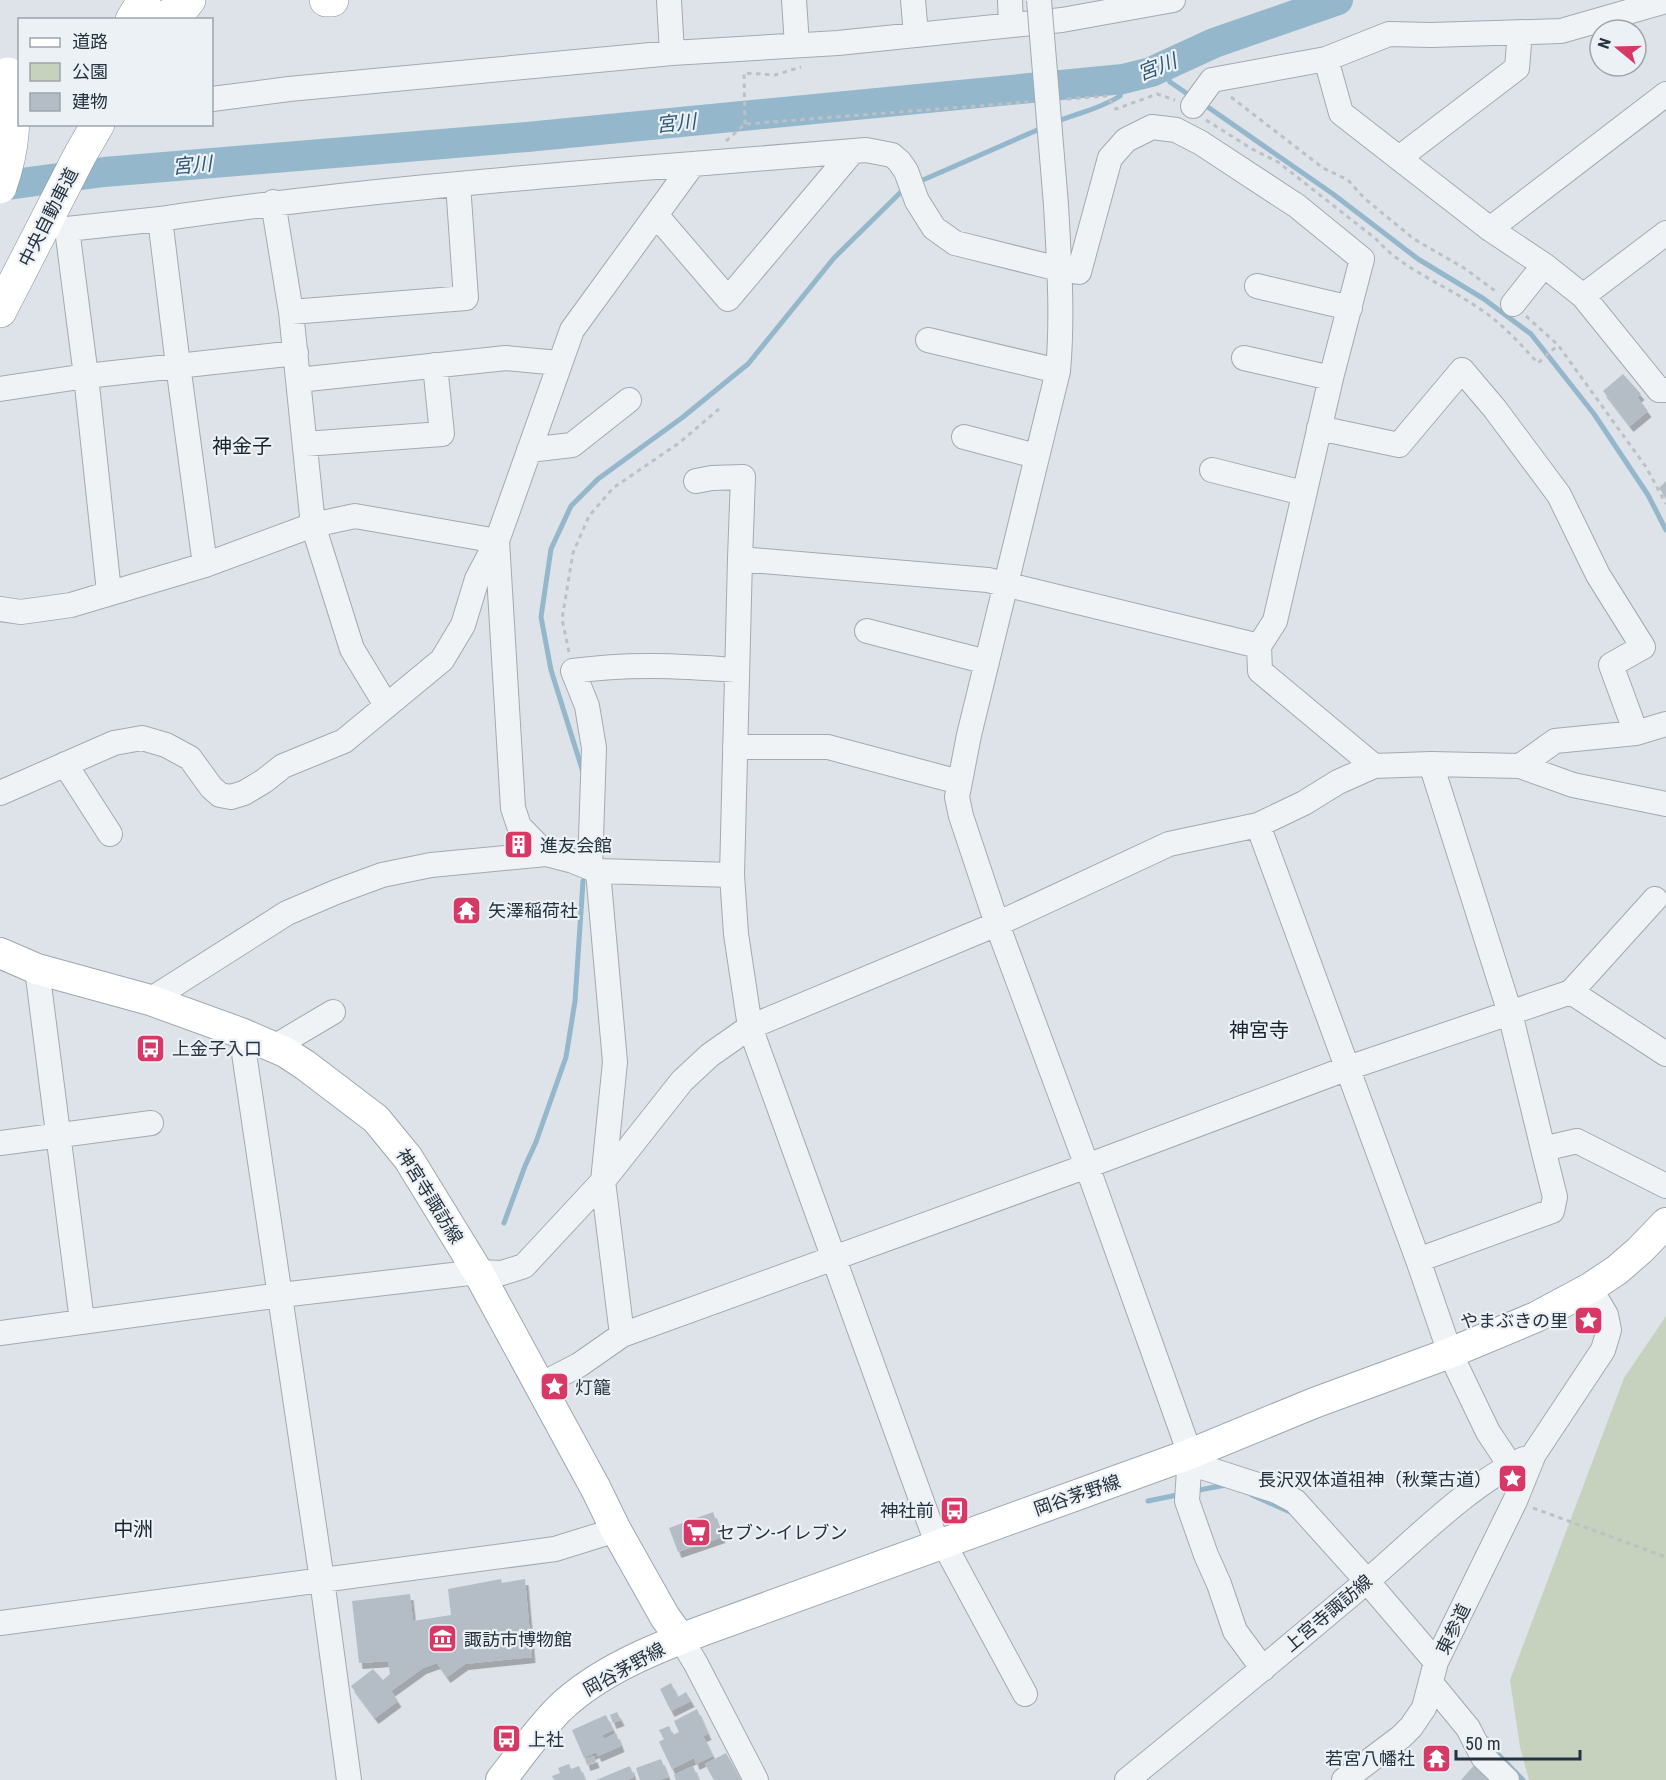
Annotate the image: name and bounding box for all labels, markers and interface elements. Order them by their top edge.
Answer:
legend [18,18,213,126]
north arrow [1588,18,1648,78]
text: 道路 [72,31,108,52]
text: N [1594,36,1615,51]
water label: 宮川 [1134,48,1182,85]
text: 公園 [72,61,108,82]
text: 建物 [72,91,108,112]
water label: 宮川 [655,109,699,137]
water label: 宮川 [171,151,215,179]
street label: 中央自動車道 [14,164,82,270]
district label: 神金子 [212,434,272,458]
building icon: 進友会館 [503,829,535,861]
place label: 進友会館 [540,835,612,856]
temple icon: 矢澤稲荷社 [451,894,483,926]
place label: 矢澤稲荷社 [488,900,578,921]
district label: 神宮寺 [1229,1018,1289,1042]
bus stop icon: 上金子入口 [135,1032,167,1064]
place label: 上金子入口 [172,1038,262,1059]
street label: 神宮寺諏訪線 [392,1145,468,1247]
place icon: やまぶきの里 [1573,1304,1605,1336]
place label: やまぶきの里 [1460,1310,1568,1331]
place icon: 灯籠 [538,1371,570,1403]
place label: 灯籠 [575,1377,611,1398]
place icon: 長沢双体道祖神（秋葉古道） [1497,1463,1529,1495]
place label: 長沢双体道祖神（秋葉古道） [1258,1469,1492,1490]
street label: 岡谷茅野線 [1031,1470,1123,1520]
bus stop icon: 神社前 [939,1494,971,1526]
place label: 神社前 [880,1500,934,1521]
supermarket icon: セブン-イレブン [680,1516,712,1548]
district label: 中洲 [113,1517,153,1541]
place label: セブン-イレブン [717,1522,847,1543]
street label: 上宮寺諏訪線 [1280,1570,1376,1656]
street label: 東参道 [1432,1600,1474,1658]
museum icon: 諏訪市博物館 [427,1623,459,1655]
place label: 諏訪市博物館 [464,1629,572,1650]
street label: 岡谷茅野線 [580,1638,668,1700]
bus stop icon: 上社 [491,1723,523,1755]
scale bar [1456,1723,1580,1761]
place label: 上社 [528,1729,564,1750]
text: 50 m [1465,1733,1500,1754]
temple icon: 若宮八幡社 [1420,1742,1452,1774]
place label: 若宮八幡社 [1325,1748,1415,1769]

